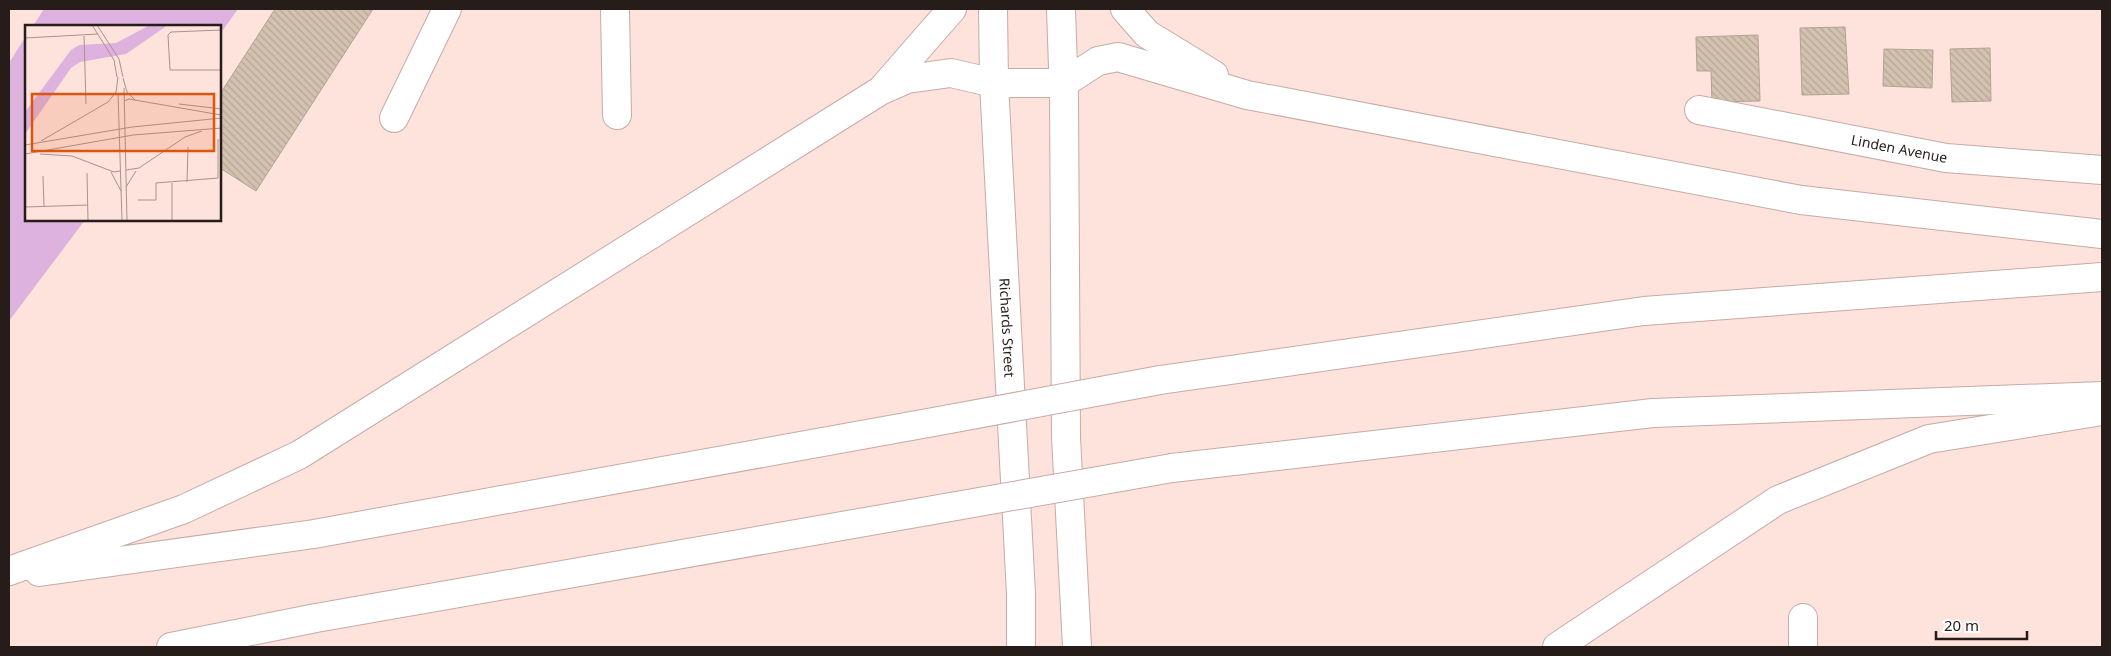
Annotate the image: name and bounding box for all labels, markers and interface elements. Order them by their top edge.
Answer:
inset map [25,25,221,221]
street label: Linden Avenue [1850,130,1949,167]
street label: Richards Street [995,278,1020,378]
scale bar [1936,608,2027,640]
text: 20 m [1944,615,1979,635]

